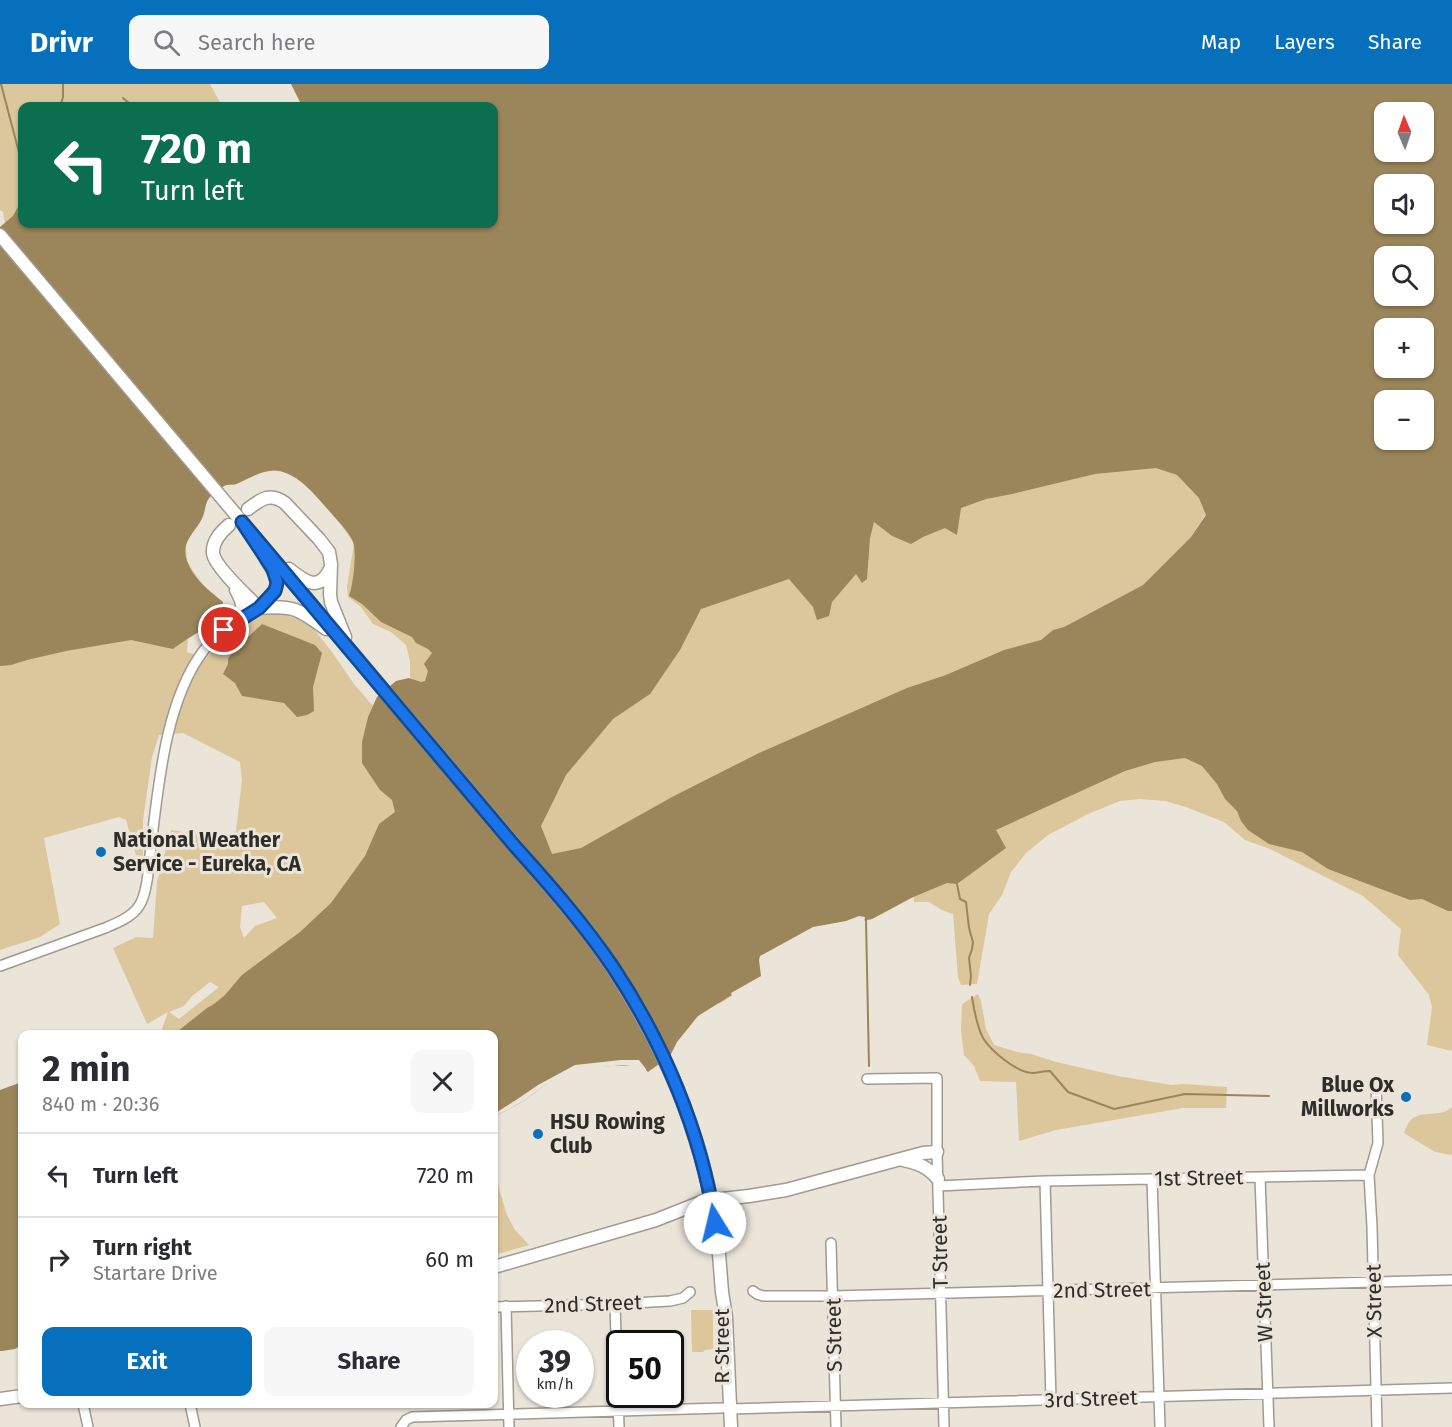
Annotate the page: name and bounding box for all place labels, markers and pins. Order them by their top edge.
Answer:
pin [198,604,249,655]
place label: National Weather Service - Eureka, CA [113,827,301,877]
marker: National Weather Service - Eureka, CA [94,845,108,859]
place label: Blue Ox Millworks [1301,1072,1394,1122]
marker: Blue Ox Millworks [1399,1090,1413,1104]
place label: HSU Rowing Club [550,1109,665,1159]
marker: HSU Rowing Club [531,1127,545,1141]

